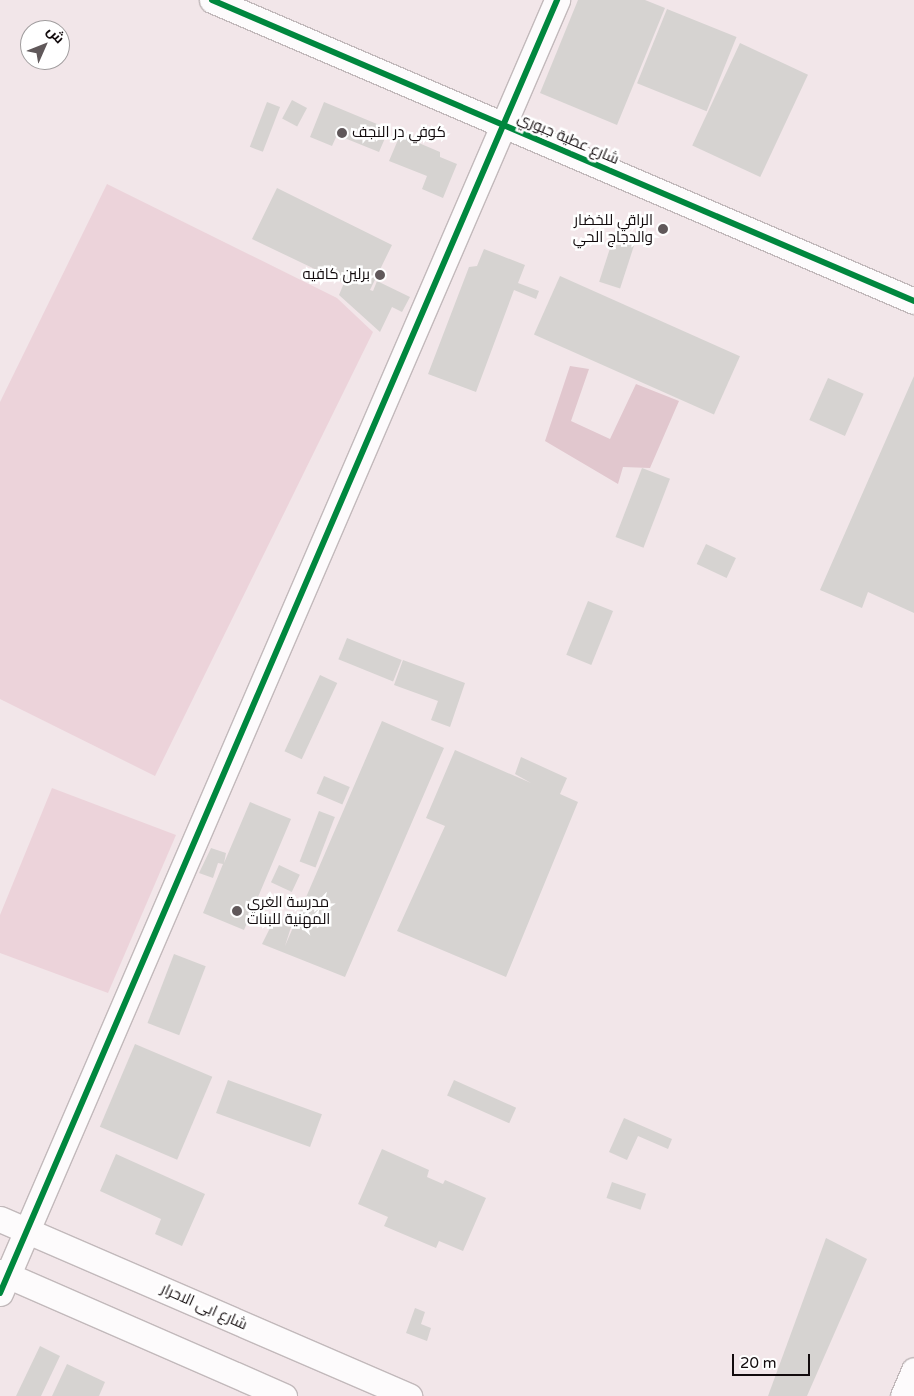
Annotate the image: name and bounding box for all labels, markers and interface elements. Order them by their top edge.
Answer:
north arrow [20,20,70,70]
text: ش [43,23,68,47]
street label: شارع عطية جبوري [514,109,622,169]
place label: كوفي در النجف [352,124,446,142]
marker: كوفي در النجف [336,127,348,139]
place label: الراقي للخضار والدجاج الحي [573,211,653,246]
marker: الراقي للخضار والدجاج الحي [657,223,669,235]
place label: برلين كافيه [303,266,370,284]
marker: برلين كافيه [374,269,386,281]
place label: مدرسة الغري المهنية للبنات [247,893,330,928]
marker: مدرسة الغري المهنية للبنات [231,905,243,917]
street label: شارع ابی الاحرار [158,1280,250,1334]
scale bar [734,1344,812,1376]
text: 20 m [740,1354,777,1372]

